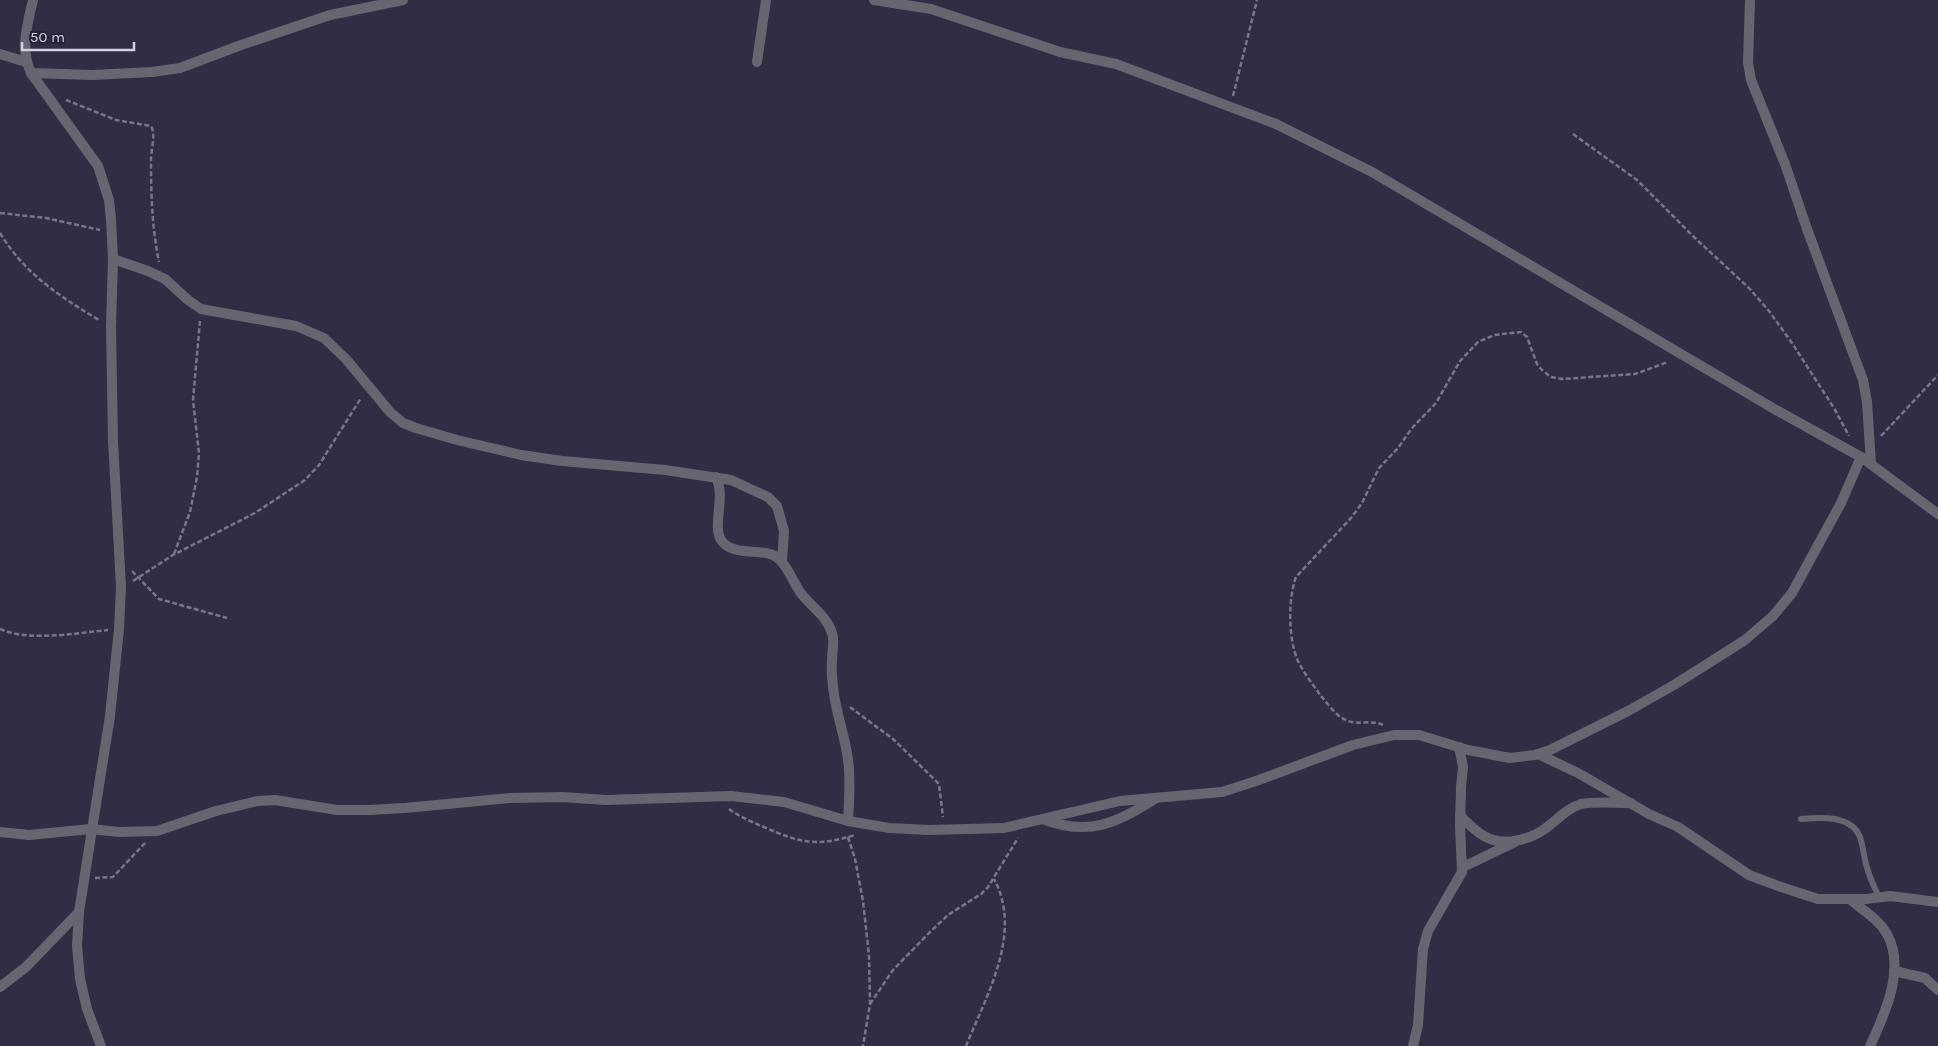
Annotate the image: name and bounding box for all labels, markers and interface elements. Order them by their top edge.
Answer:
scale bar [22,20,135,52]
text: 50 m [30,28,65,46]

